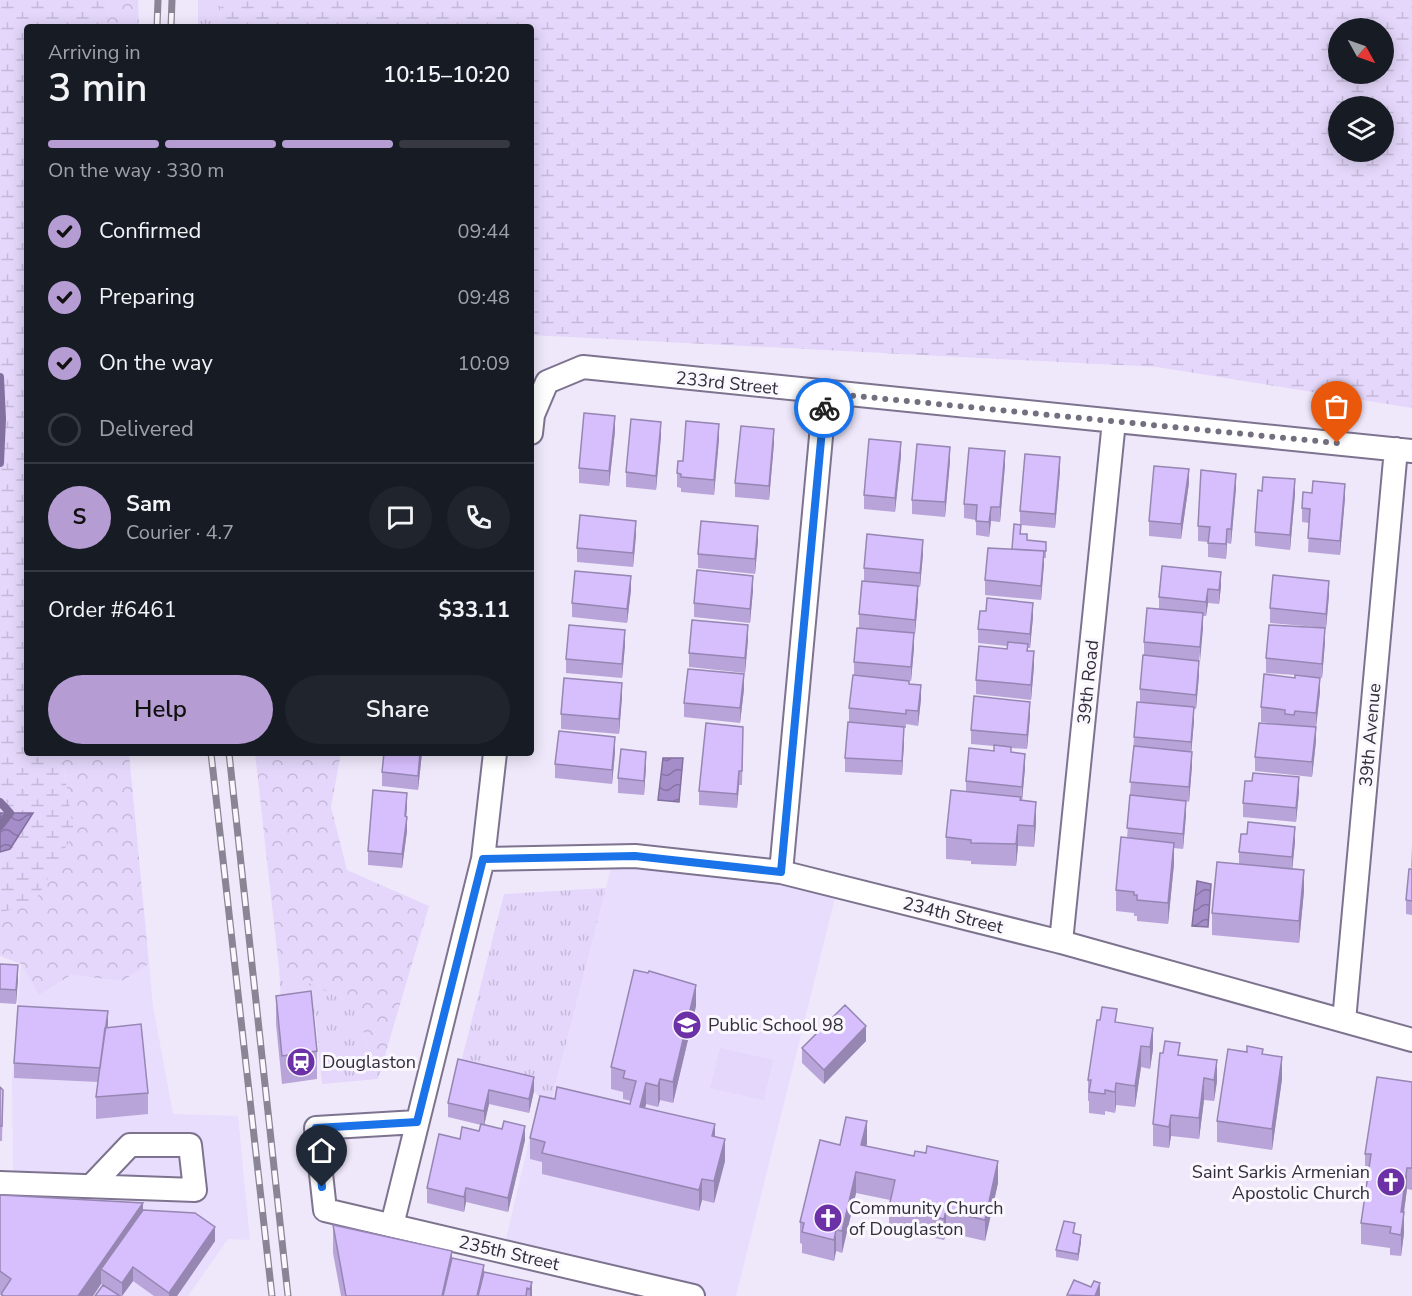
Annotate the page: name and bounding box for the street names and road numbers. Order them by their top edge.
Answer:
street label: 233rd Street [675,366,780,400]
street label: 39th Road [1072,639,1104,725]
street label: 39th Avenue [1354,682,1386,788]
street label: 234th Street [900,891,1006,939]
street label: 235th Street [456,1230,562,1276]

